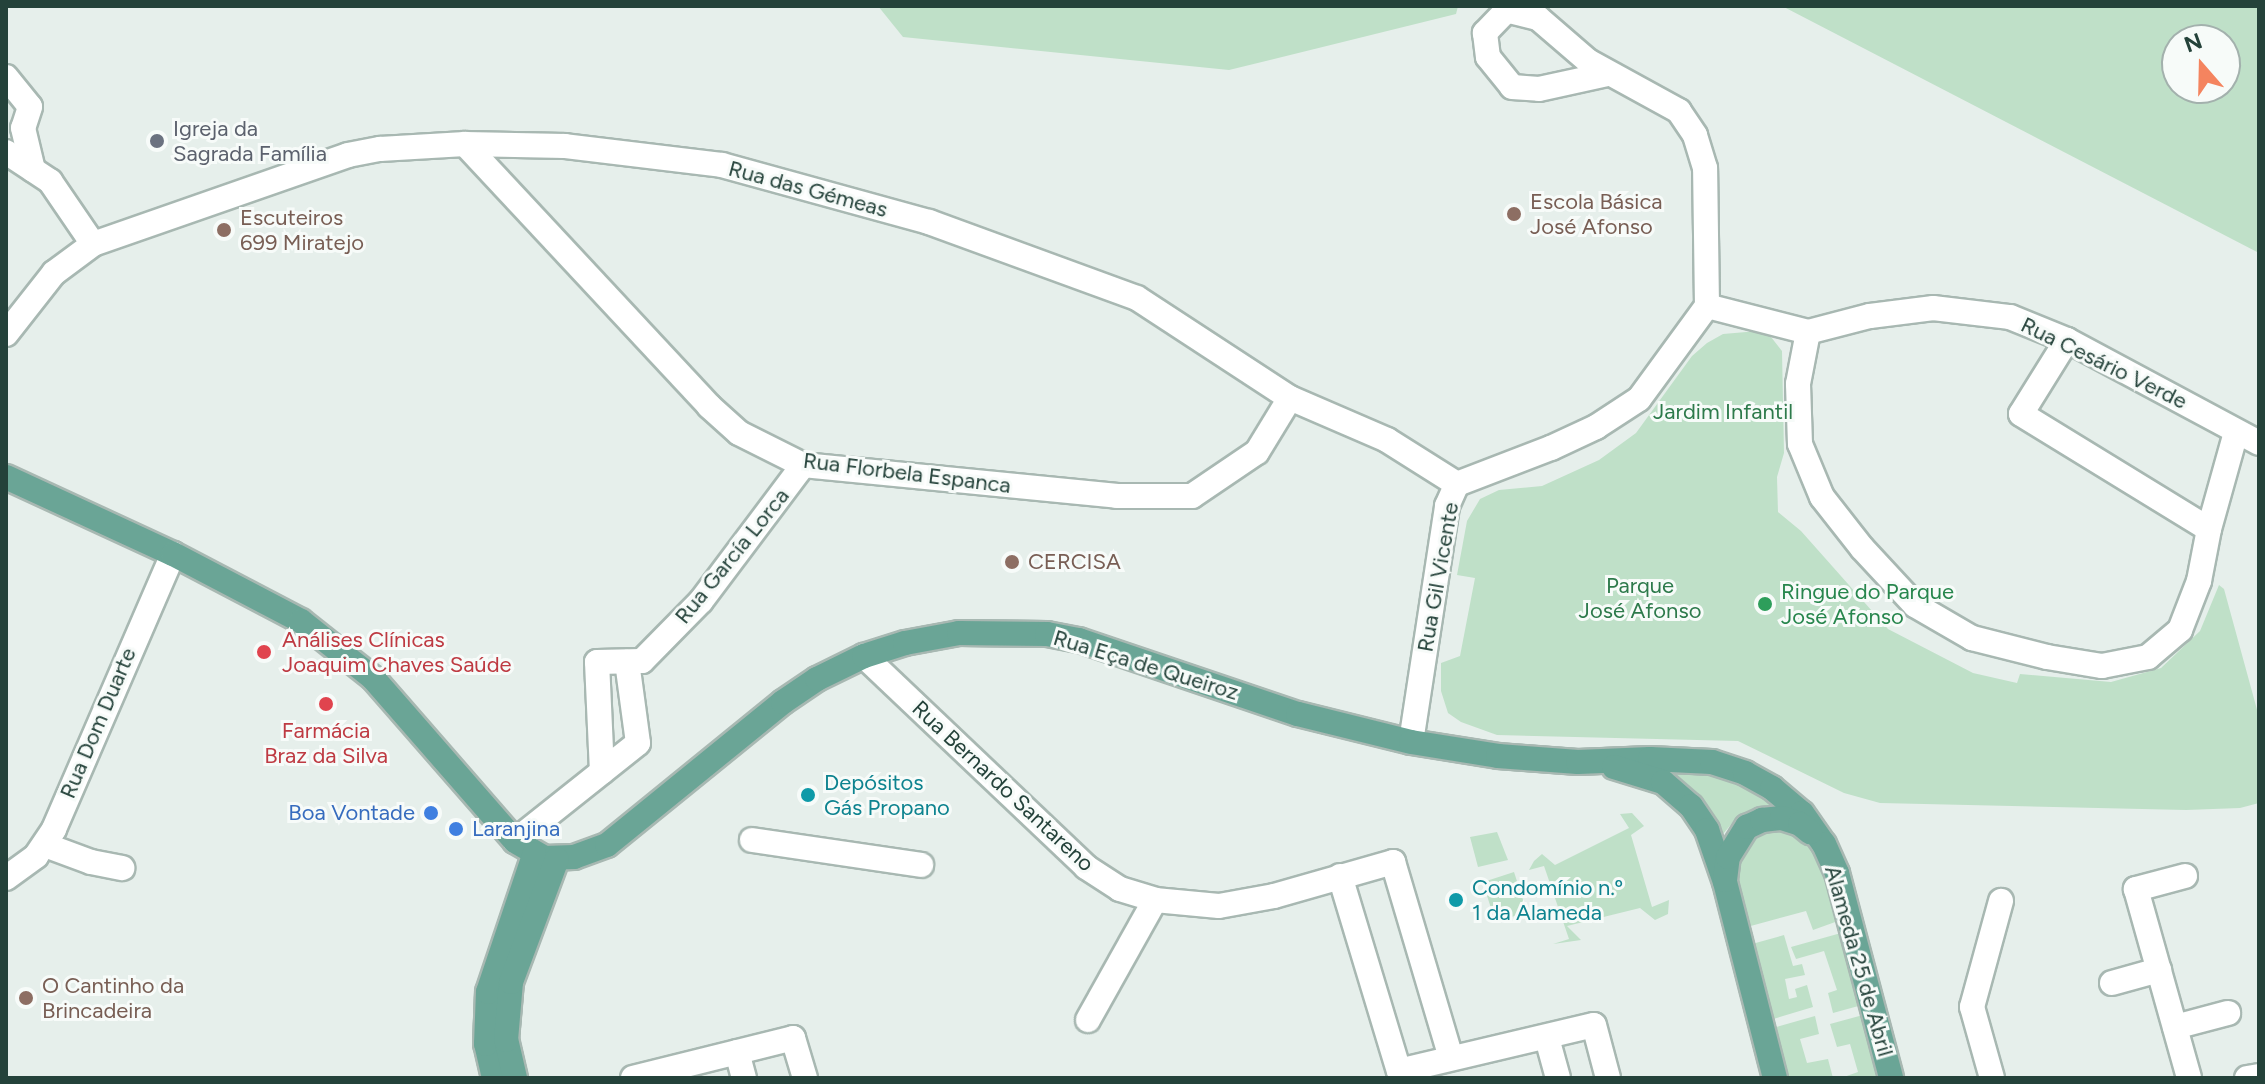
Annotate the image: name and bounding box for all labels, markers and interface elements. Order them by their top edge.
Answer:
north arrow [2161,24,2241,104]
text: N [2181,27,2206,58]
place label: Igreja da Sagrada Família [173,115,327,166]
marker: Igreja da Sagrada Família [148,132,166,150]
street label: Rua das Gémeas [726,155,890,223]
place label: Escola Básica José Afonso [1530,188,1663,240]
place label: Escuteiros 699 Miratejo [240,204,364,256]
marker: Escola Básica José Afonso [1505,205,1523,223]
marker: Escuteiros 699 Miratejo [215,221,233,239]
street label: Rua Cesário Verde [2017,311,2191,415]
park label: Jardim Infantil [1653,399,1793,425]
street label: Rua Florbela Espanca [802,447,1012,499]
street label: Rua García Lorca [669,483,795,629]
street label: Rua Gil Vicente [1412,500,1464,654]
place label: CERCISA [1028,549,1121,575]
marker: CERCISA [1003,553,1021,571]
park label: Parque José Afonso [1579,572,1701,624]
place label: Ringue do Parque José Afonso [1781,578,1954,630]
marker: Ringue do Parque José Afonso [1756,595,1774,613]
street label: Rua Eça de Queiroz [1050,624,1242,706]
place label: Análises Clínicas Joaquim Chaves Saúde [282,626,512,678]
marker: Análises Clínicas Joaquim Chaves Saúde [253,641,275,663]
street label: Rua Dom Duarte [54,644,142,802]
marker: Farmácia Braz da Silva [317,695,335,713]
street label: Rua Bernardo Santareno [907,695,1099,877]
place label: Farmácia Braz da Silva [264,717,388,768]
place label: Depósitos Gás Propano [824,769,950,820]
marker: Depósitos Gás Propano [799,786,817,804]
place label: Boa Vontade [288,800,415,826]
marker: Boa Vontade [422,804,440,822]
place label: Laranjina [472,816,560,842]
marker: Laranjina [447,820,465,838]
street label: Alameda 25 de Abril [1819,863,1899,1059]
place label: Condomínio n.º 1 da Alameda [1472,874,1623,926]
marker: Condomínio n.º 1 da Alameda [1447,891,1465,909]
place label: O Cantinho da Brincadeira [42,972,184,1024]
marker: O Cantinho da Brincadeira [17,989,35,1007]

